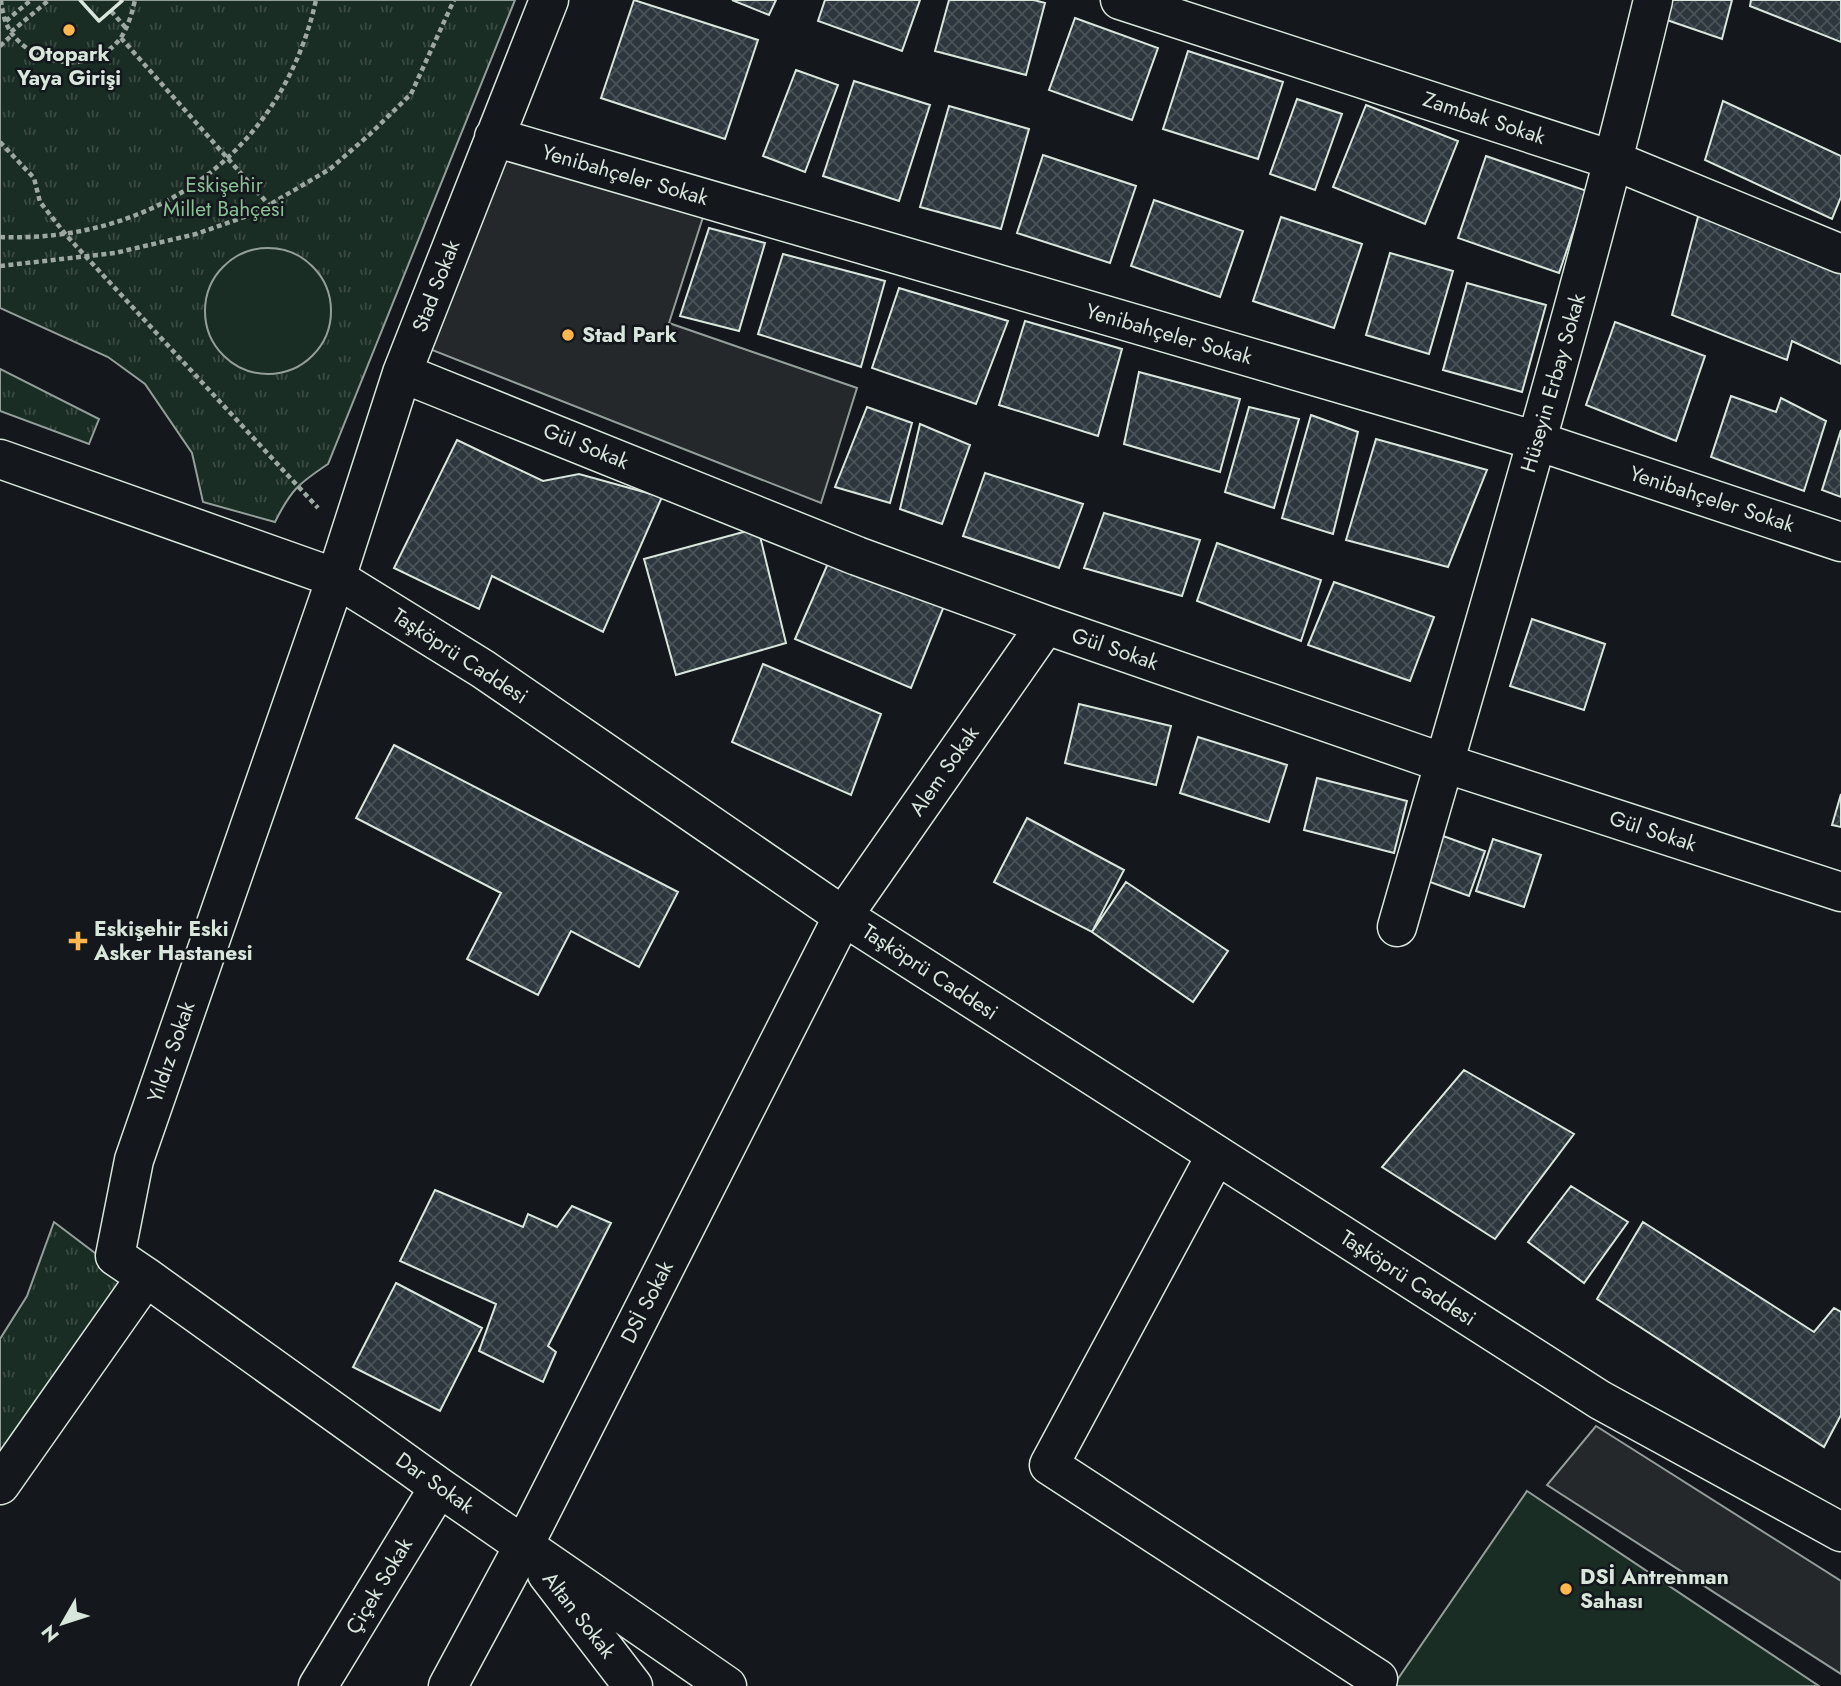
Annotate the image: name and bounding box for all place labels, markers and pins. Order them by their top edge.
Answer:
marker: Otopark Yaya Girişi [61,22,77,38]
place label: Otopark Yaya Girişi [16,39,121,93]
place label: Stad Park [582,320,677,350]
marker: Stad Park [560,327,576,343]
place label: Eskişehir Eski Asker Hastanesi [93,914,253,968]
marker: Eskişehir Eski Asker Hastanesi [68,931,88,951]
place label: DSİ Antrenman Sahası [1580,1562,1729,1616]
marker: DSİ Antrenman Sahası [1558,1581,1574,1597]

